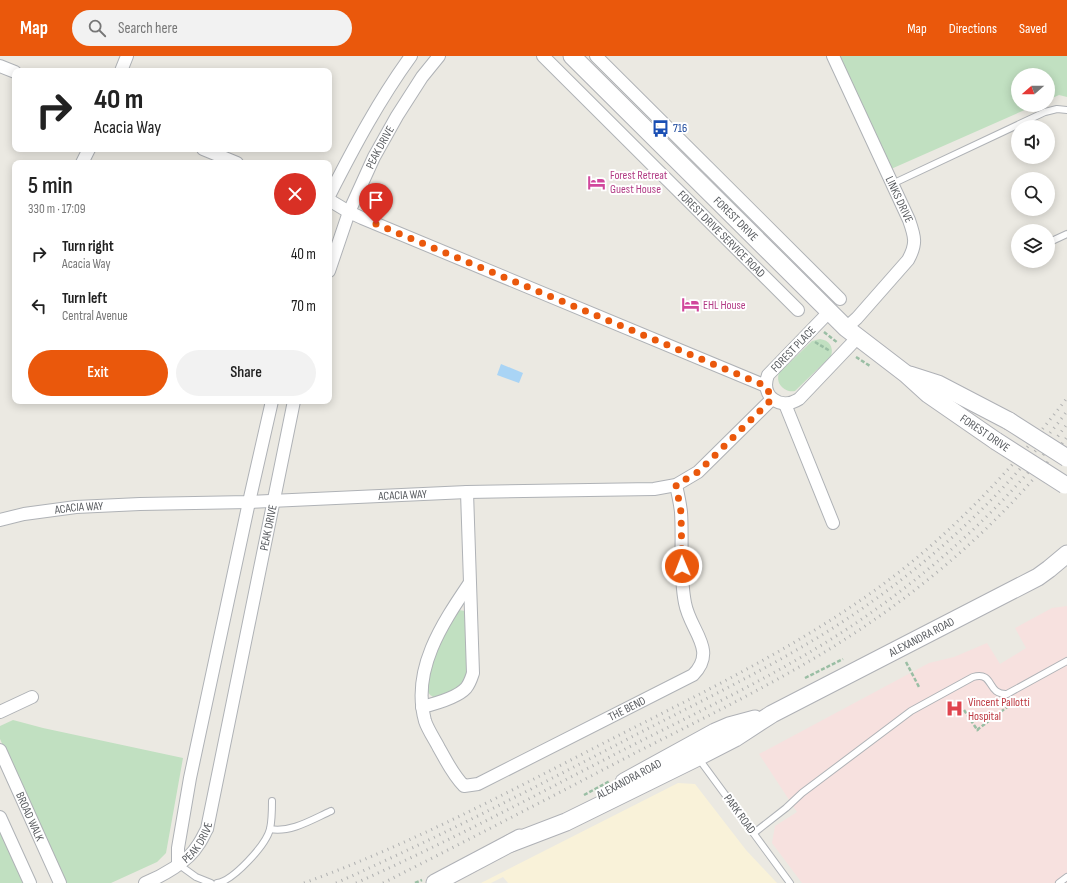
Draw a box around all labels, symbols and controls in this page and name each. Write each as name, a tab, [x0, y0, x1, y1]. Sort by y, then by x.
search box	[72, 10, 352, 46]
text: Map	[20, 17, 48, 40]
icon: search	[86, 17, 108, 39]
text: Search here	[118, 19, 178, 38]
text: Map	[907, 20, 927, 37]
text: Directions	[949, 20, 997, 37]
text: Saved	[1019, 20, 1047, 37]
north arrow	[1011, 68, 1055, 112]
map controls	[1011, 68, 1055, 268]
text: 40 m	[94, 83, 143, 116]
icon: right	[28, 84, 80, 136]
text: Acacia Way	[94, 117, 161, 138]
bus stop icon: 716	[650, 118, 670, 138]
button: sound	[1011, 120, 1055, 164]
place label: 716	[673, 121, 687, 136]
street label: PEAK DRIVE	[363, 123, 398, 171]
place label: Forest Retreat Guest House	[610, 168, 668, 197]
text: 5 min	[28, 171, 73, 200]
hotel icon: Forest Retreat Guest House	[587, 172, 607, 192]
button: search	[1011, 172, 1055, 216]
button: close	[274, 173, 316, 215]
street label: LINKS DRIVE	[882, 174, 916, 225]
pin	[359, 183, 393, 224]
street label: FOREST DRIVE SERVICE ROAD	[674, 187, 768, 281]
icon: arrive	[365, 189, 387, 211]
street label: FOREST DRIVE	[710, 194, 761, 245]
text: 330 m · 17:09	[28, 201, 85, 217]
button: layers	[1011, 224, 1055, 268]
text: Turn right	[62, 237, 114, 256]
icon: right	[28, 243, 50, 265]
text: 40 m	[291, 245, 316, 264]
text: Acacia Way	[62, 256, 111, 272]
text: Turn left	[62, 289, 107, 308]
icon: left	[28, 295, 50, 317]
hotel icon: EHL House	[680, 295, 700, 315]
text: 70 m	[291, 297, 316, 316]
place label: EHL House	[703, 298, 746, 313]
text: Central Avenue	[62, 308, 128, 324]
street label: FOREST PLACE	[768, 323, 819, 376]
button: Exit	[28, 350, 168, 396]
button: Share	[176, 350, 316, 396]
street label: FOREST DRIVE	[957, 411, 1013, 456]
street label: ACACIA WAY	[377, 487, 427, 504]
street label: ACACIA WAY	[53, 499, 103, 518]
street label: PEAK DRIVE	[257, 503, 281, 552]
position arrow	[661, 545, 703, 587]
street label: ALEXANDRA ROAD	[886, 614, 957, 661]
street label: THE BEND	[606, 693, 649, 725]
place label: Vincent Pallotti Hospital	[968, 695, 1030, 724]
hospital icon: Vincent Pallotti Hospital	[945, 699, 965, 719]
street label: ALEXANDRA ROAD	[593, 756, 664, 803]
street label: BROAD WALK	[12, 790, 47, 844]
street label: PARK ROAD	[720, 792, 759, 837]
street label: PEAK DRIVE	[179, 821, 216, 867]

